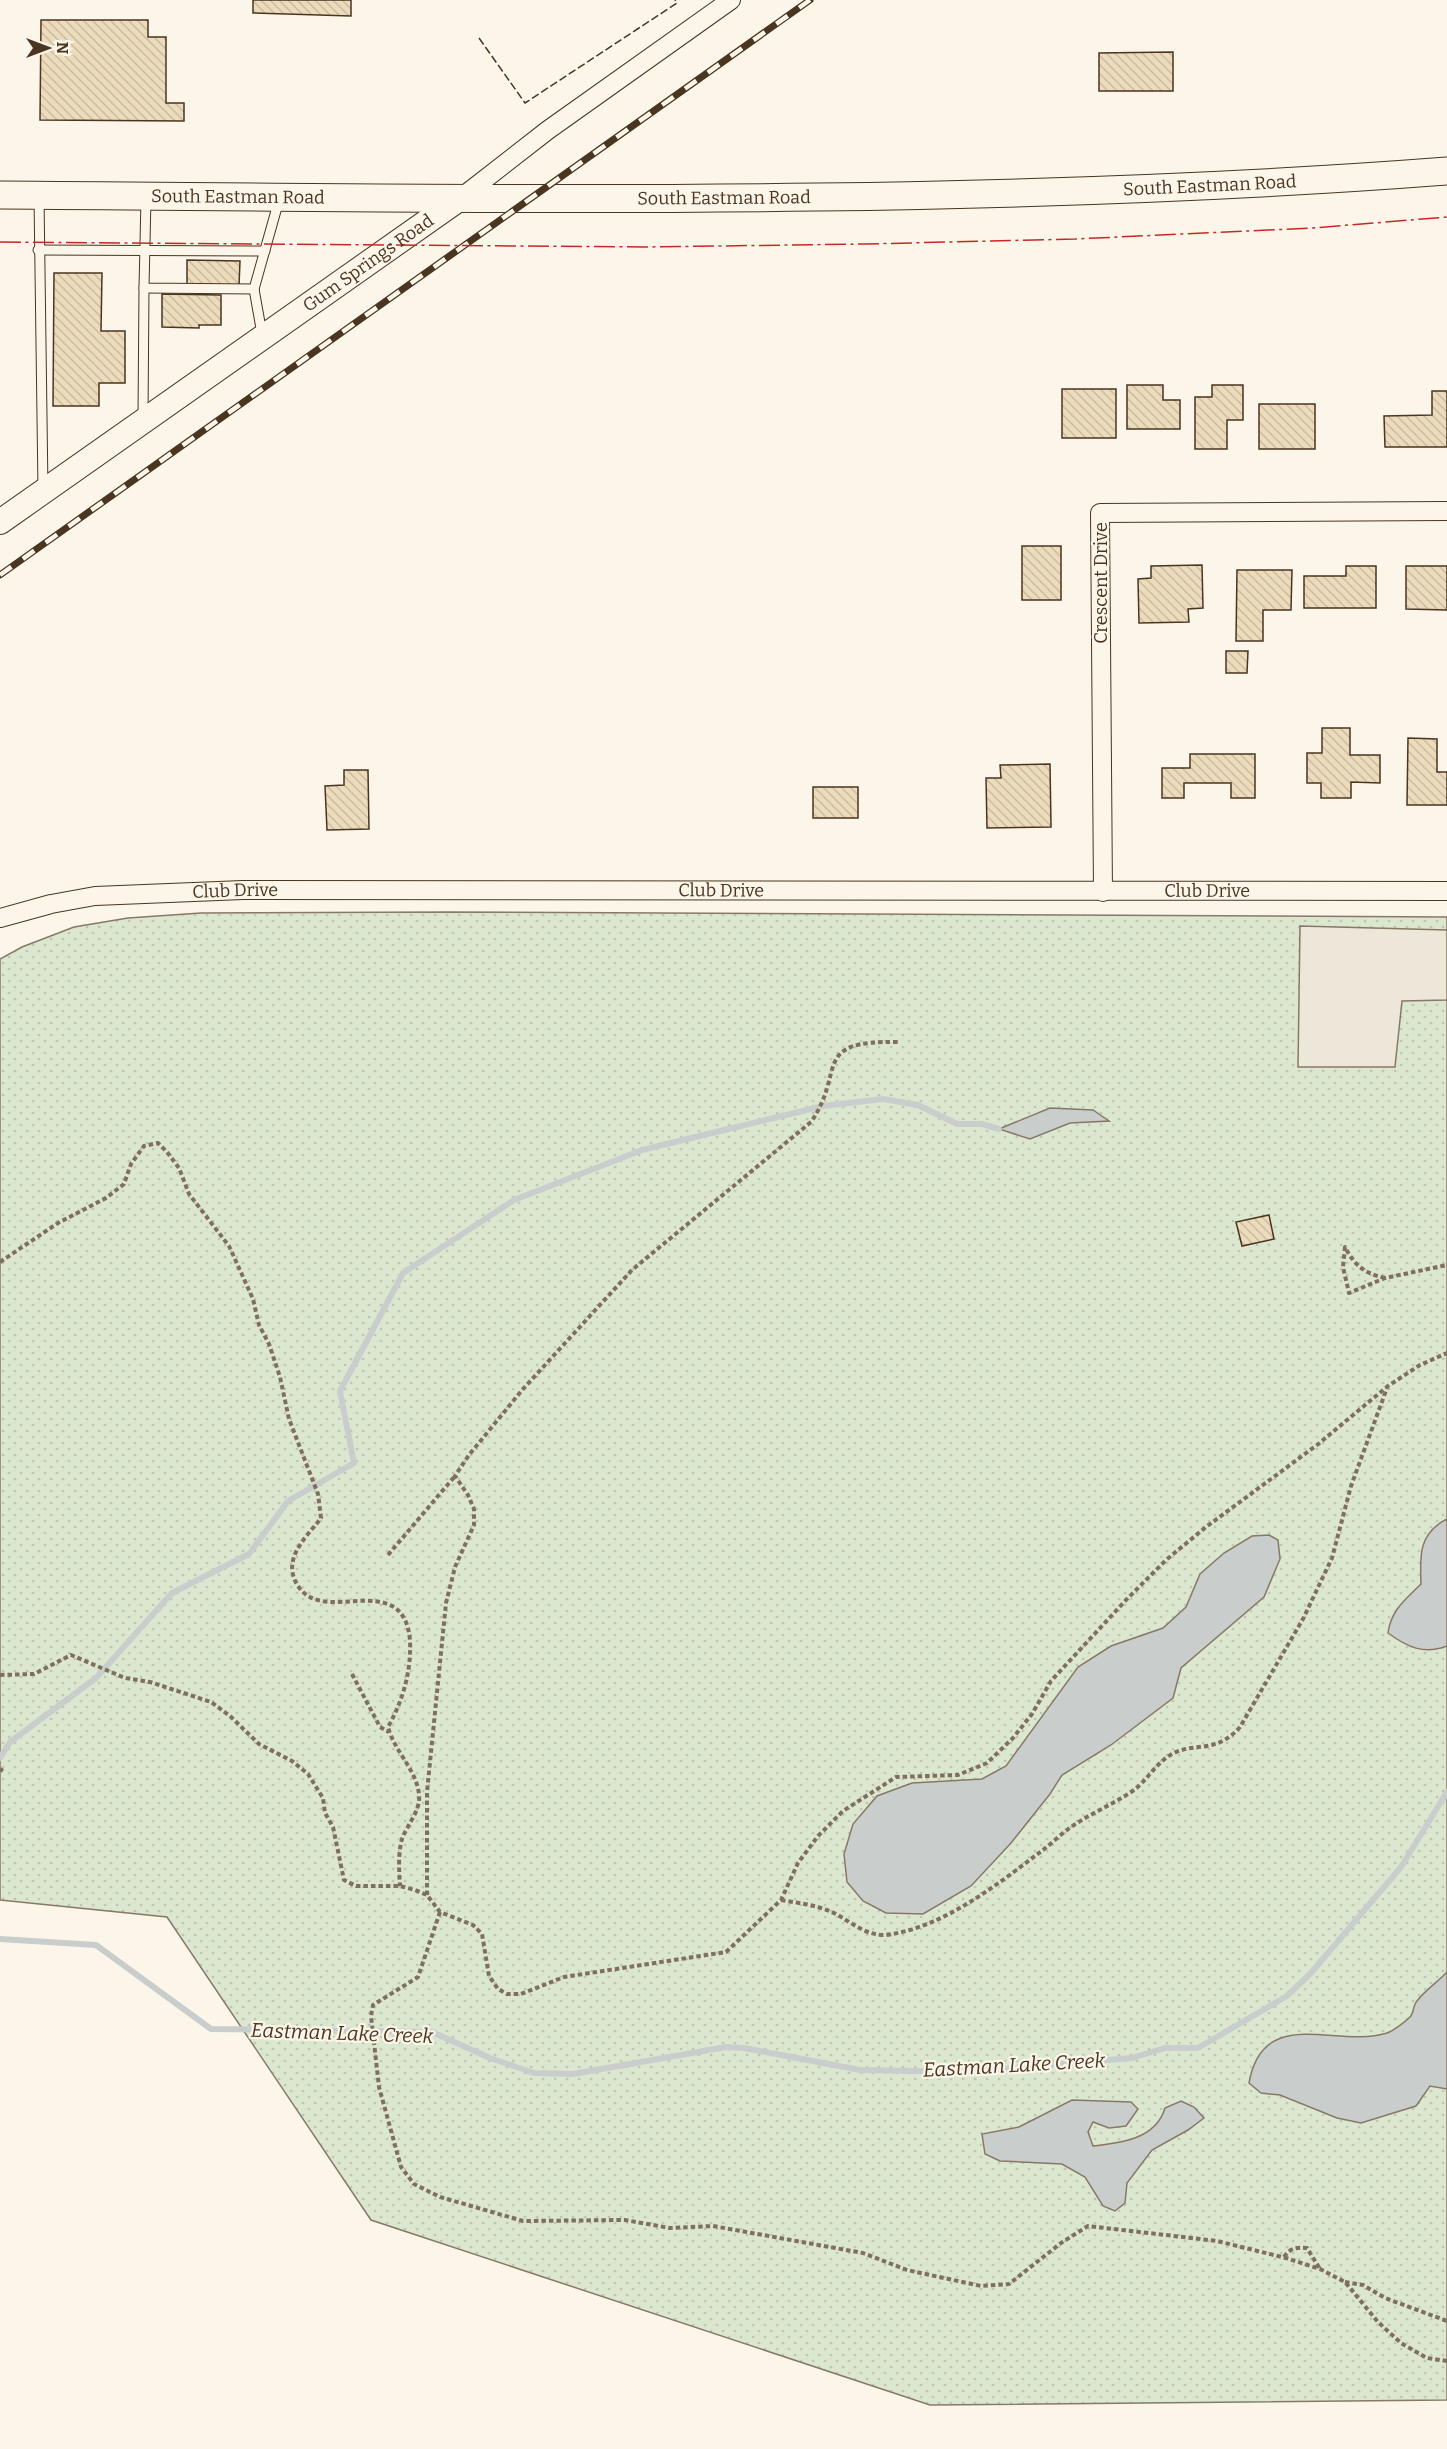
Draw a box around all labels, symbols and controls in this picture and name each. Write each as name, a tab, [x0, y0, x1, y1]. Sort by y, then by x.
north arrow	[18, 18, 78, 78]
text: N	[53, 42, 72, 54]
street label: South Eastman Road	[1123, 170, 1297, 200]
street label: South Eastman Road	[151, 185, 325, 208]
street label: South Eastman Road	[637, 186, 811, 209]
street label: Gum Springs Road	[298, 209, 438, 317]
street label: Crescent Drive	[1090, 522, 1112, 644]
street label: Club Drive	[192, 879, 278, 903]
street label: Club Drive	[678, 879, 764, 901]
street label: Club Drive	[1164, 880, 1250, 902]
water label: Eastman Lake Creek	[250, 2018, 434, 2048]
water label: Eastman Lake Creek	[922, 2048, 1106, 2082]

